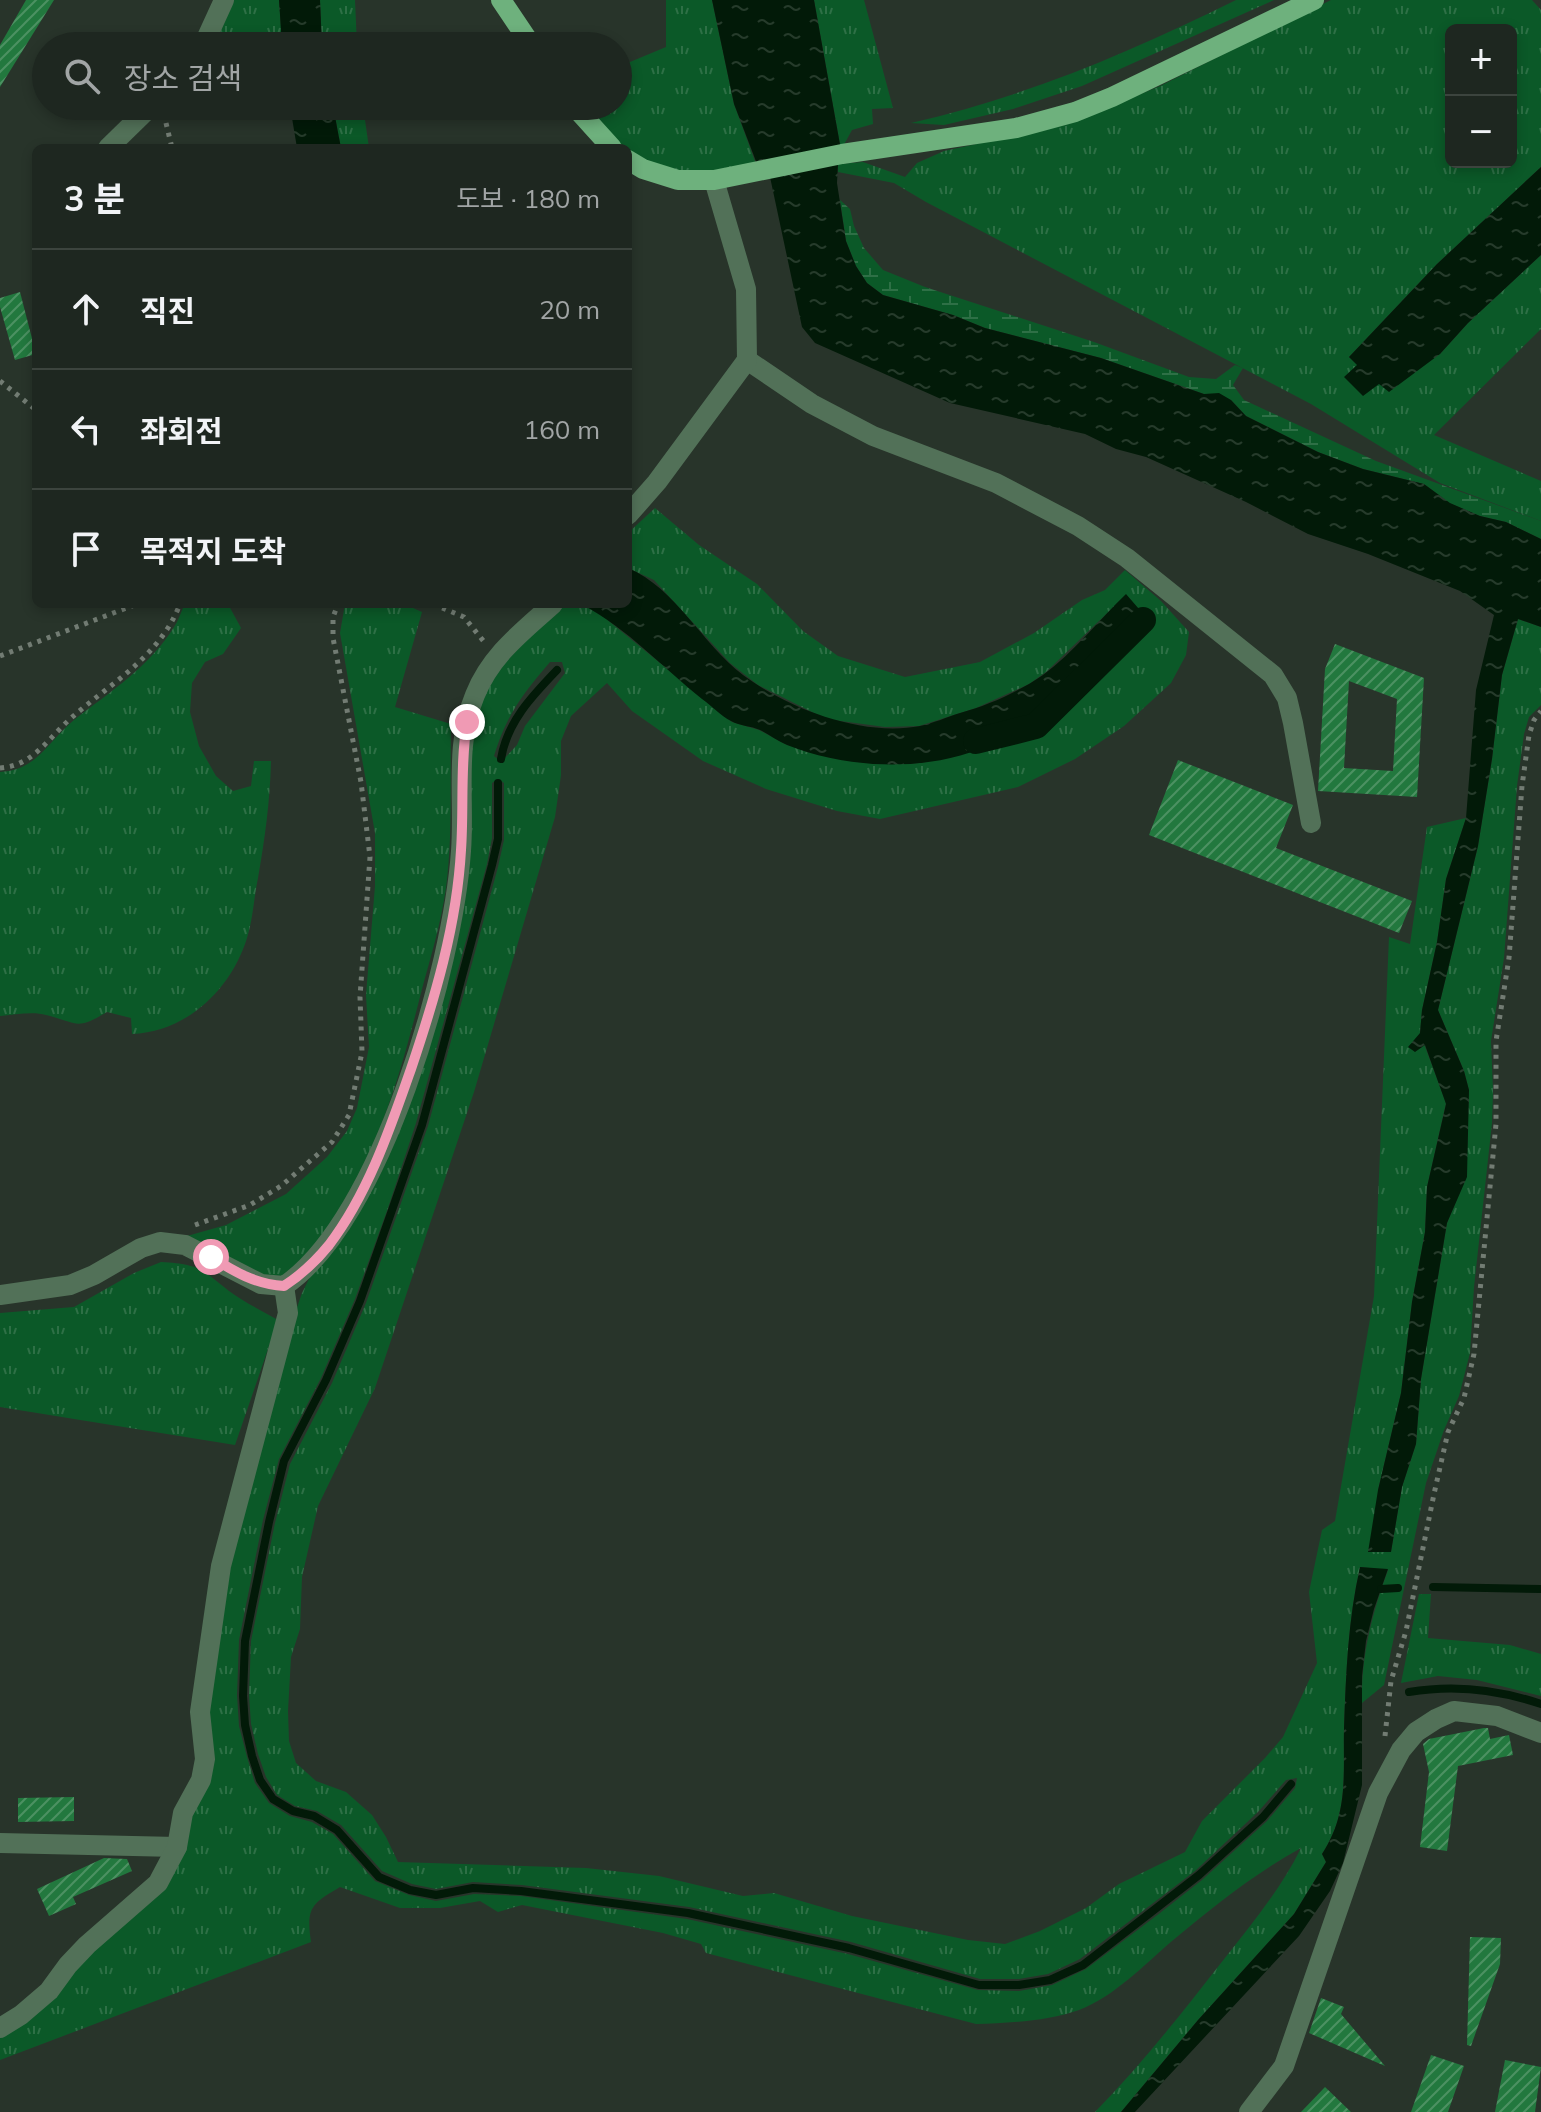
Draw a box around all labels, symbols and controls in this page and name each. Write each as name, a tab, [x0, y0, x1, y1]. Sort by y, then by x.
map controls	[1445, 24, 1517, 168]
button: +	[1445, 24, 1517, 96]
search box	[32, 32, 632, 120]
icon: search	[60, 54, 104, 98]
text: 장소 검색	[124, 59, 242, 97]
button: −	[1445, 96, 1517, 168]
text: 3 분	[64, 177, 125, 220]
text: 도보 · 180 m	[456, 182, 600, 215]
icon: ahead	[64, 287, 108, 331]
text: 직진	[140, 292, 195, 330]
text: 20 m	[539, 293, 600, 326]
icon: left	[64, 407, 108, 451]
text: 좌회전	[140, 412, 223, 450]
text: 160 m	[524, 413, 600, 446]
icon: arrive	[64, 527, 108, 571]
text: 목적지 도착	[140, 532, 286, 570]
route end	[449, 704, 485, 740]
route start	[193, 1239, 229, 1275]

